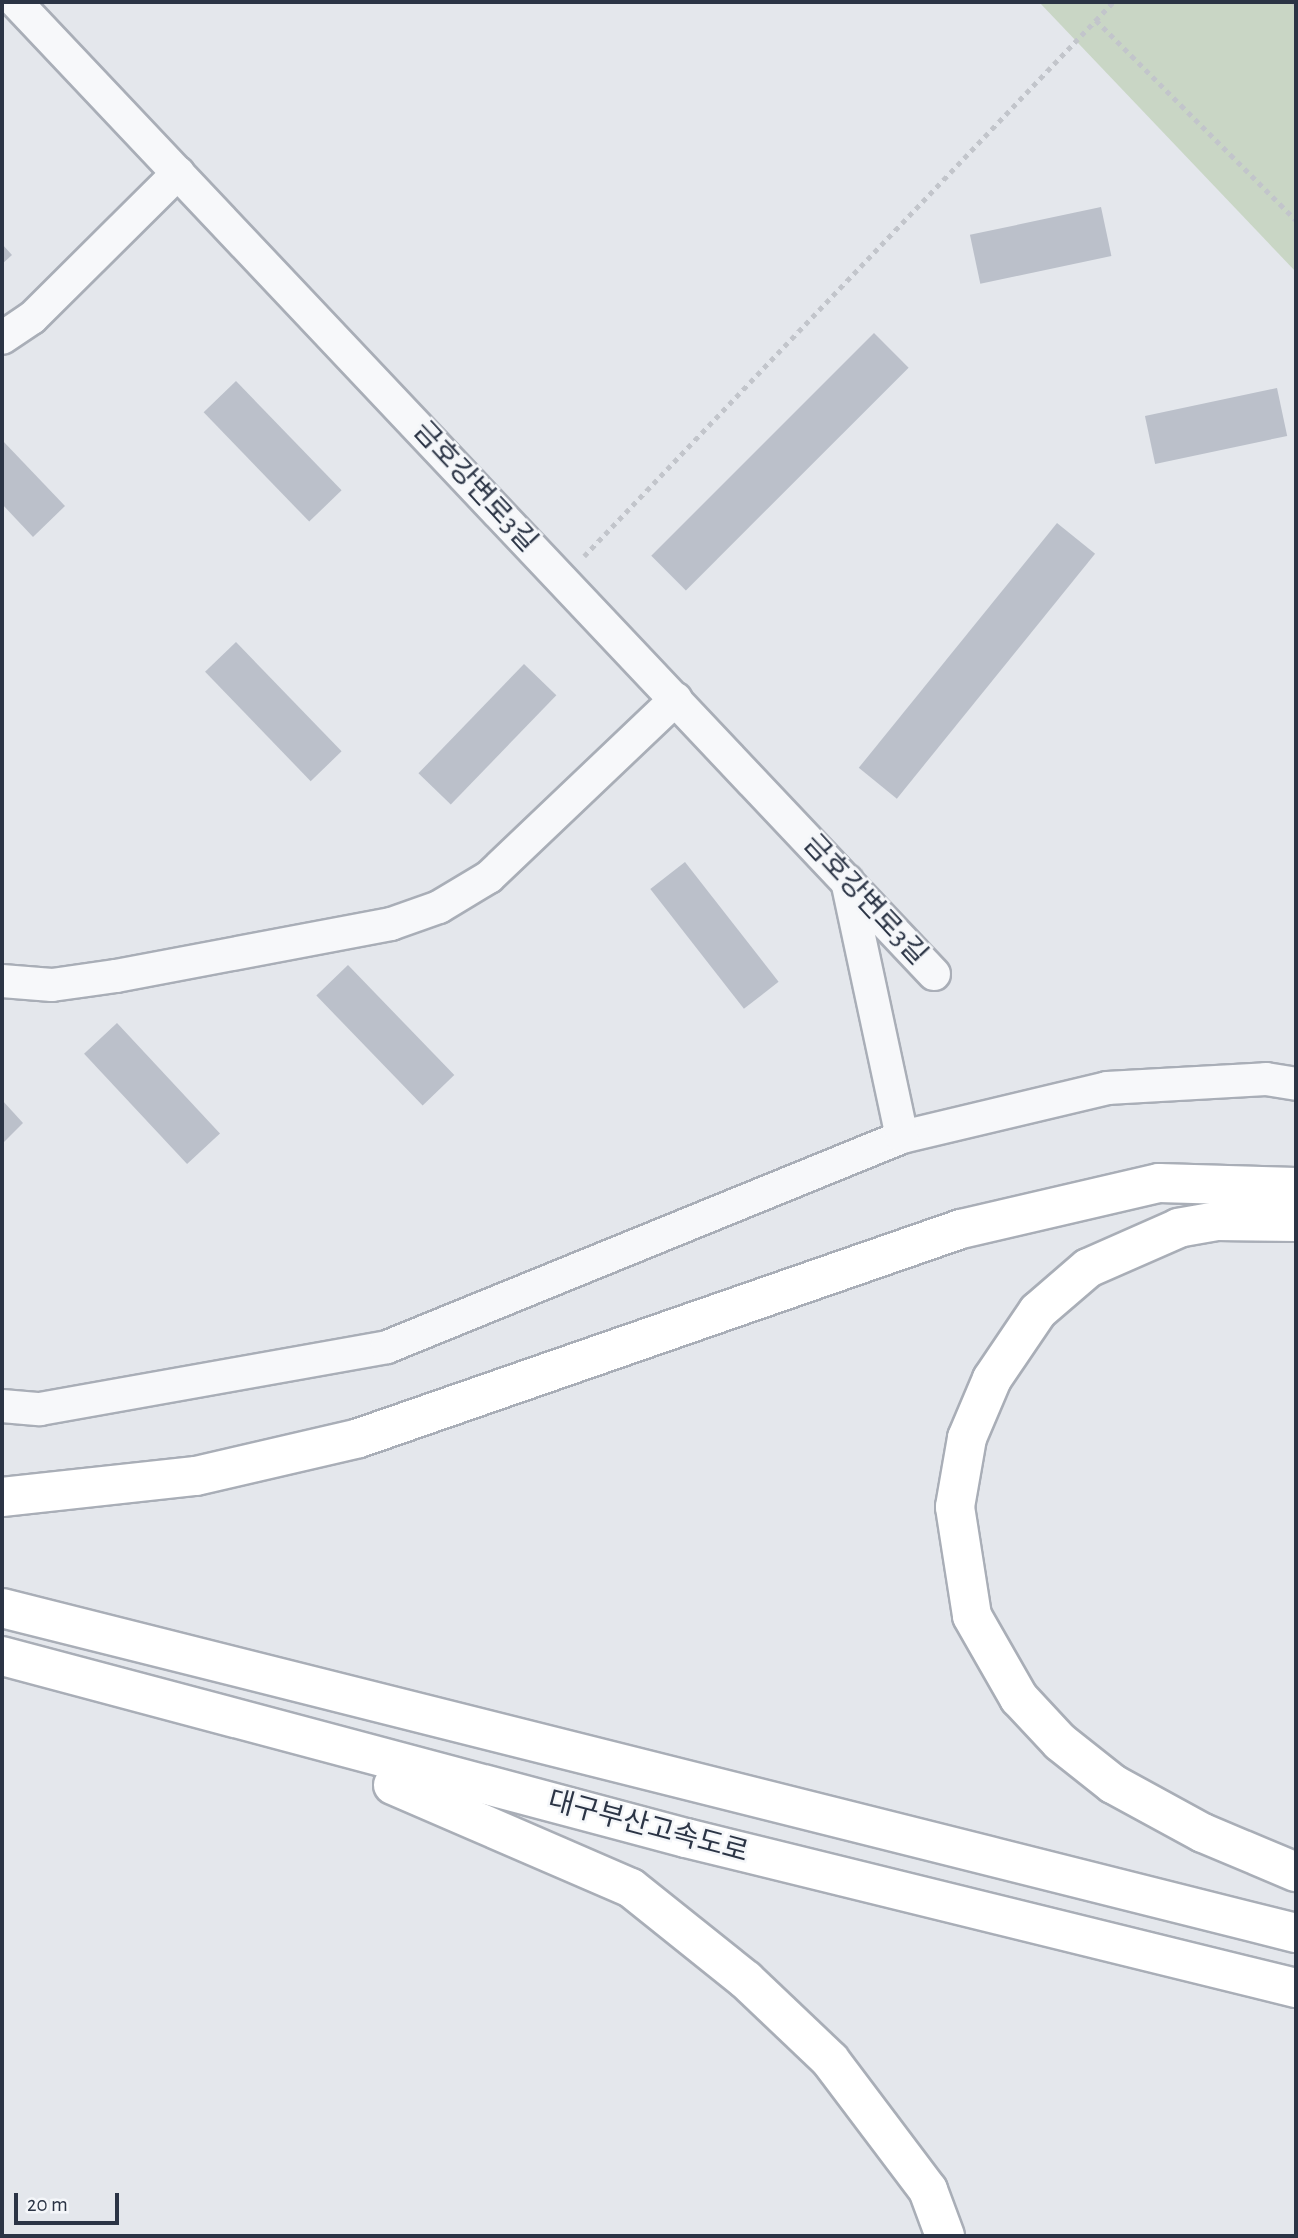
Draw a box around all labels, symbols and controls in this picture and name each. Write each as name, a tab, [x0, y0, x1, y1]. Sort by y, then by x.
street label: 금호강변로3길	[406, 415, 544, 559]
street label: 금호강변로3길	[796, 828, 934, 972]
street label: 대구부산고속도로	[544, 1784, 752, 1870]
scale bar	[18, 2178, 122, 2222]
text: 20 m	[27, 2194, 68, 2215]

